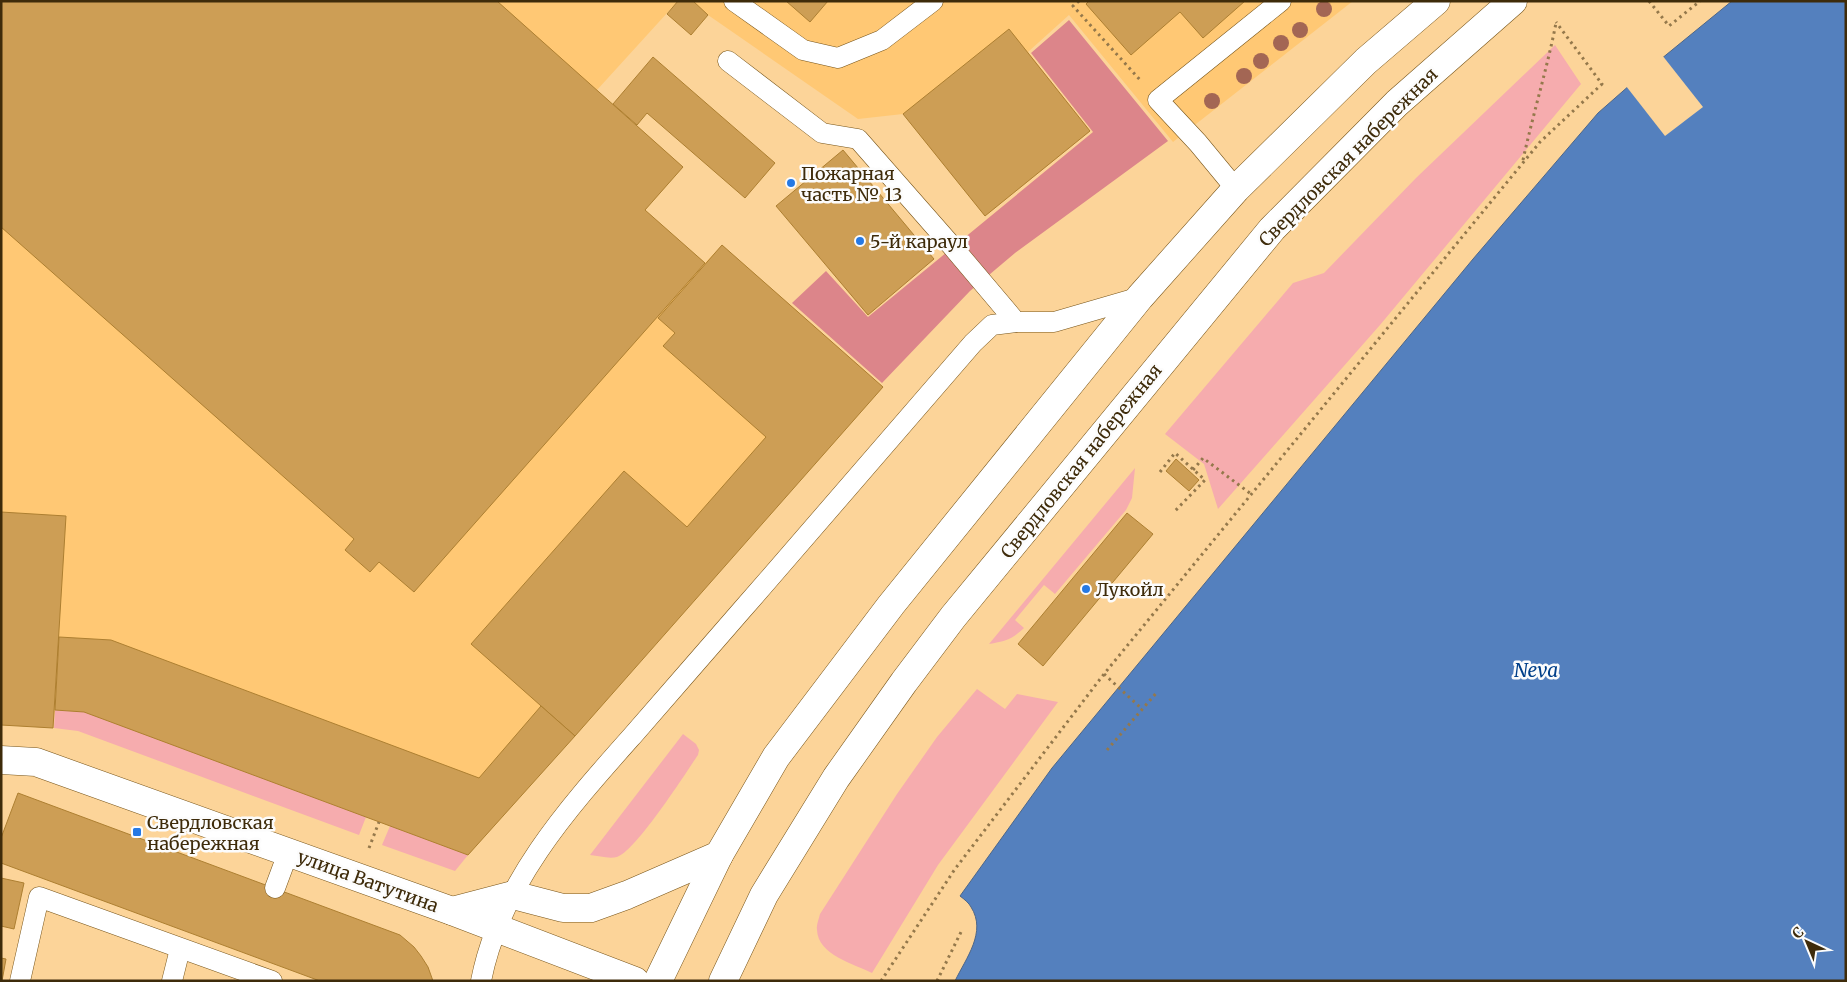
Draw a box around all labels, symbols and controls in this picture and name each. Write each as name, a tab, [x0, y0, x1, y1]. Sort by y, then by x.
street label: Свердловская набережная	[1254, 63, 1442, 251]
place label: Пожарная часть № 13	[801, 162, 902, 206]
marker: Пожарная часть № 13	[785, 177, 797, 189]
place label: 5-й караул	[870, 230, 968, 253]
marker: 5-й караул	[854, 235, 866, 247]
street label: Свердловская набережная	[995, 359, 1167, 563]
place label: Лукойл	[1096, 578, 1164, 601]
marker: Лукойл	[1080, 583, 1092, 595]
water label: Neva	[1514, 658, 1558, 682]
place label: Свердловская набережная	[147, 811, 274, 855]
marker: Свердловская набережная	[131, 826, 143, 838]
street label: улица Ватутина	[294, 845, 442, 917]
north arrow	[1782, 917, 1832, 967]
text: С	[1788, 923, 1808, 942]

